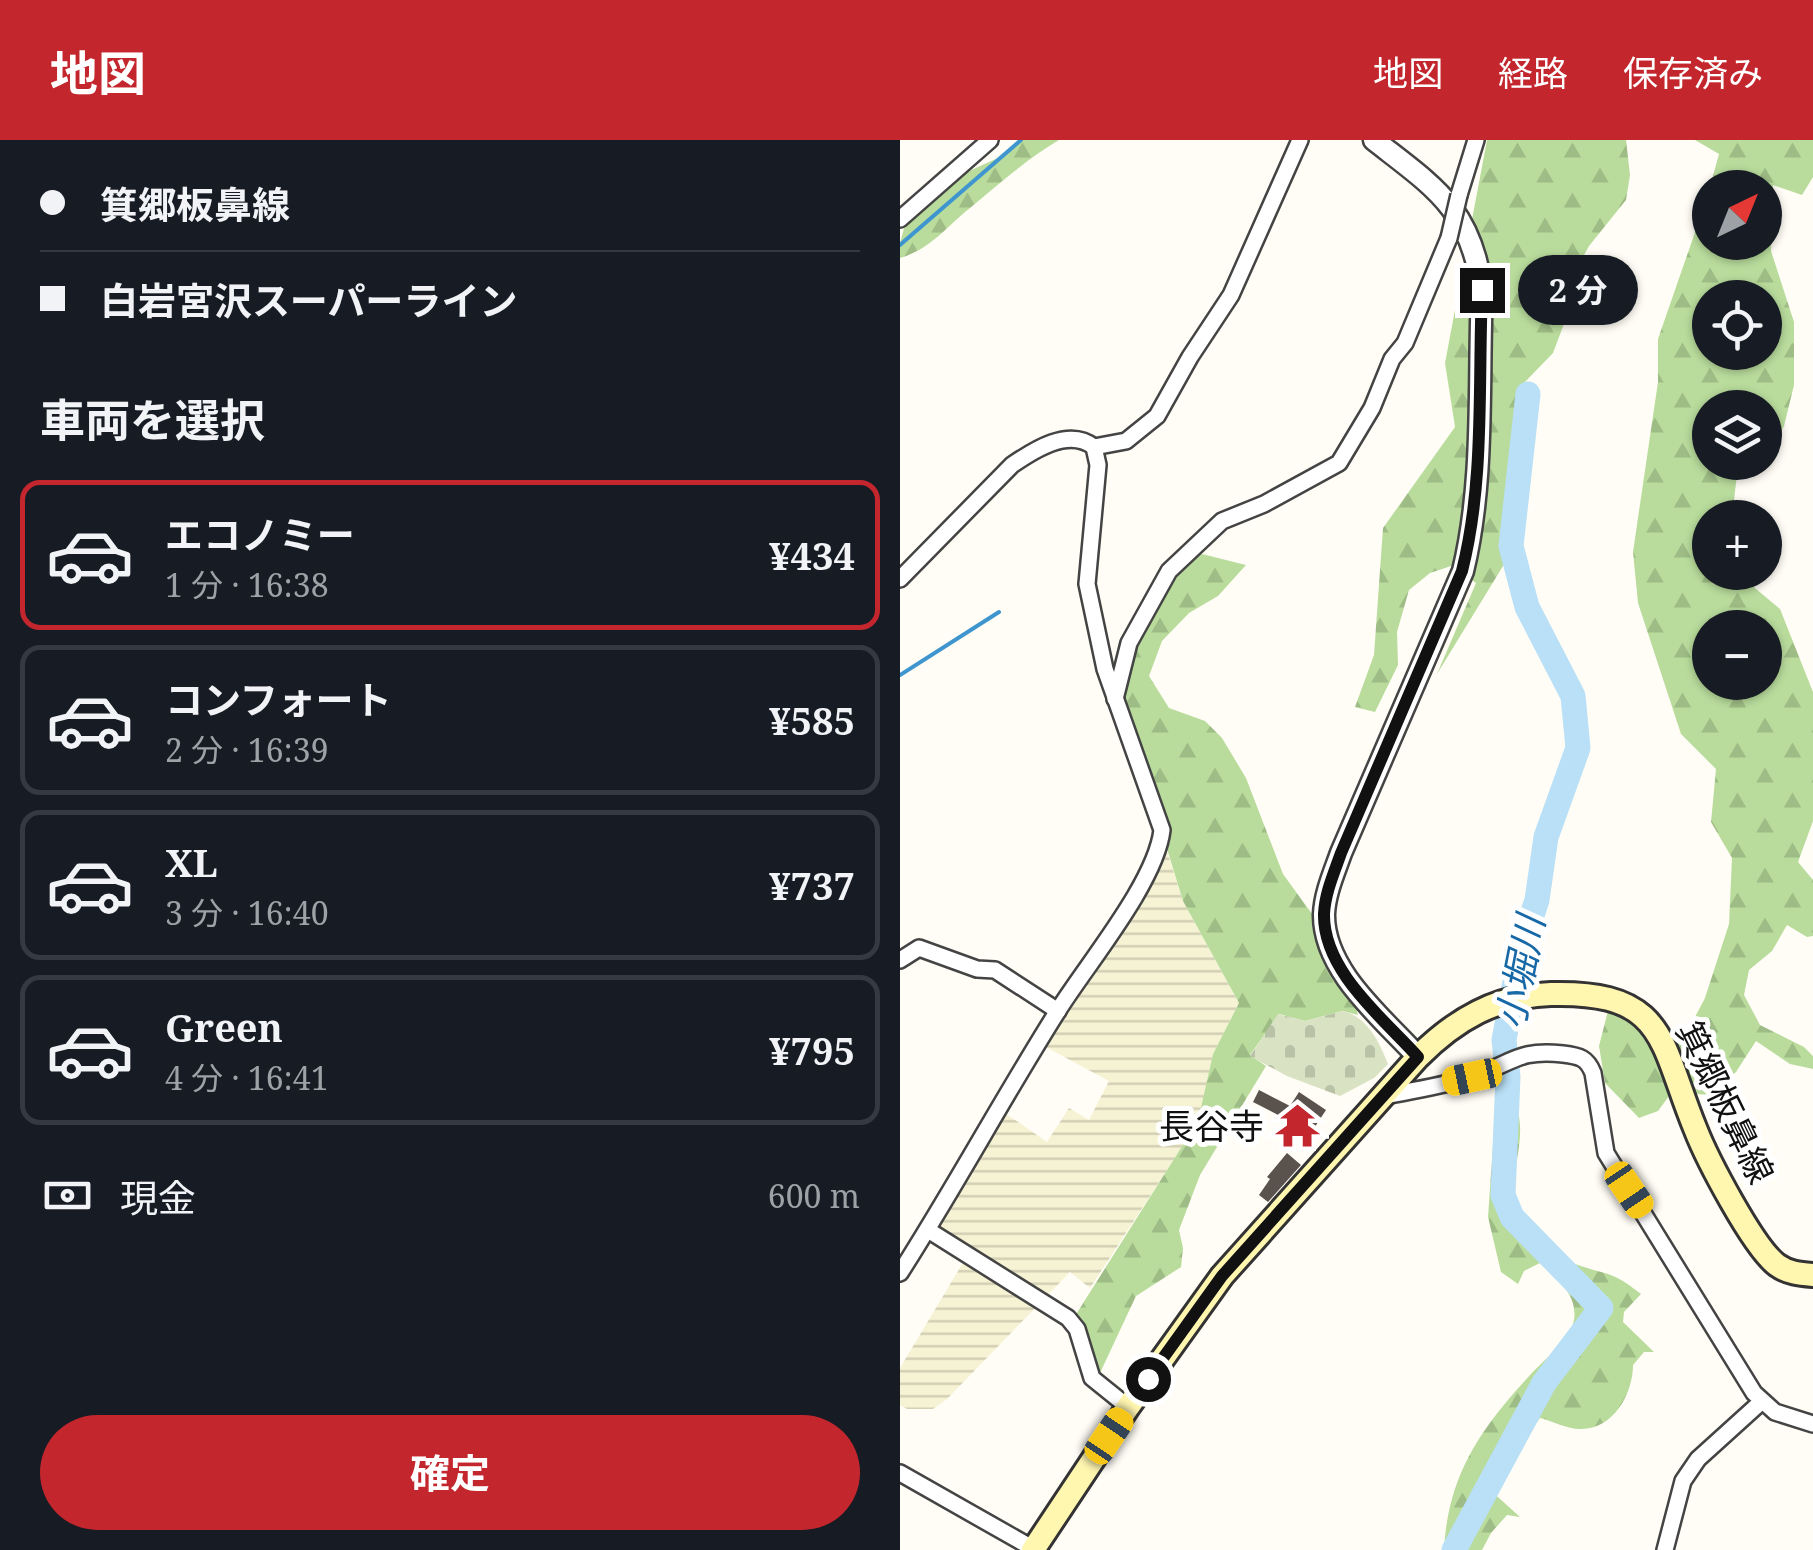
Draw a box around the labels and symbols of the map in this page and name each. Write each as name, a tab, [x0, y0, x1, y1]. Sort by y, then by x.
north arrow	[1692, 170, 1782, 260]
callout: 2 分	[1517, 255, 1637, 325]
route end	[1460, 268, 1505, 313]
water label: 小堀川	[1483, 907, 1556, 1033]
street label: 箕郷板鼻線	[1667, 1013, 1785, 1191]
car	[1440, 1056, 1504, 1098]
temple icon: 長谷寺	[1273, 1101, 1321, 1149]
place label: 長谷寺	[1159, 1102, 1264, 1149]
car	[1600, 1157, 1658, 1223]
route start	[1126, 1357, 1171, 1402]
car	[1080, 1403, 1138, 1469]

